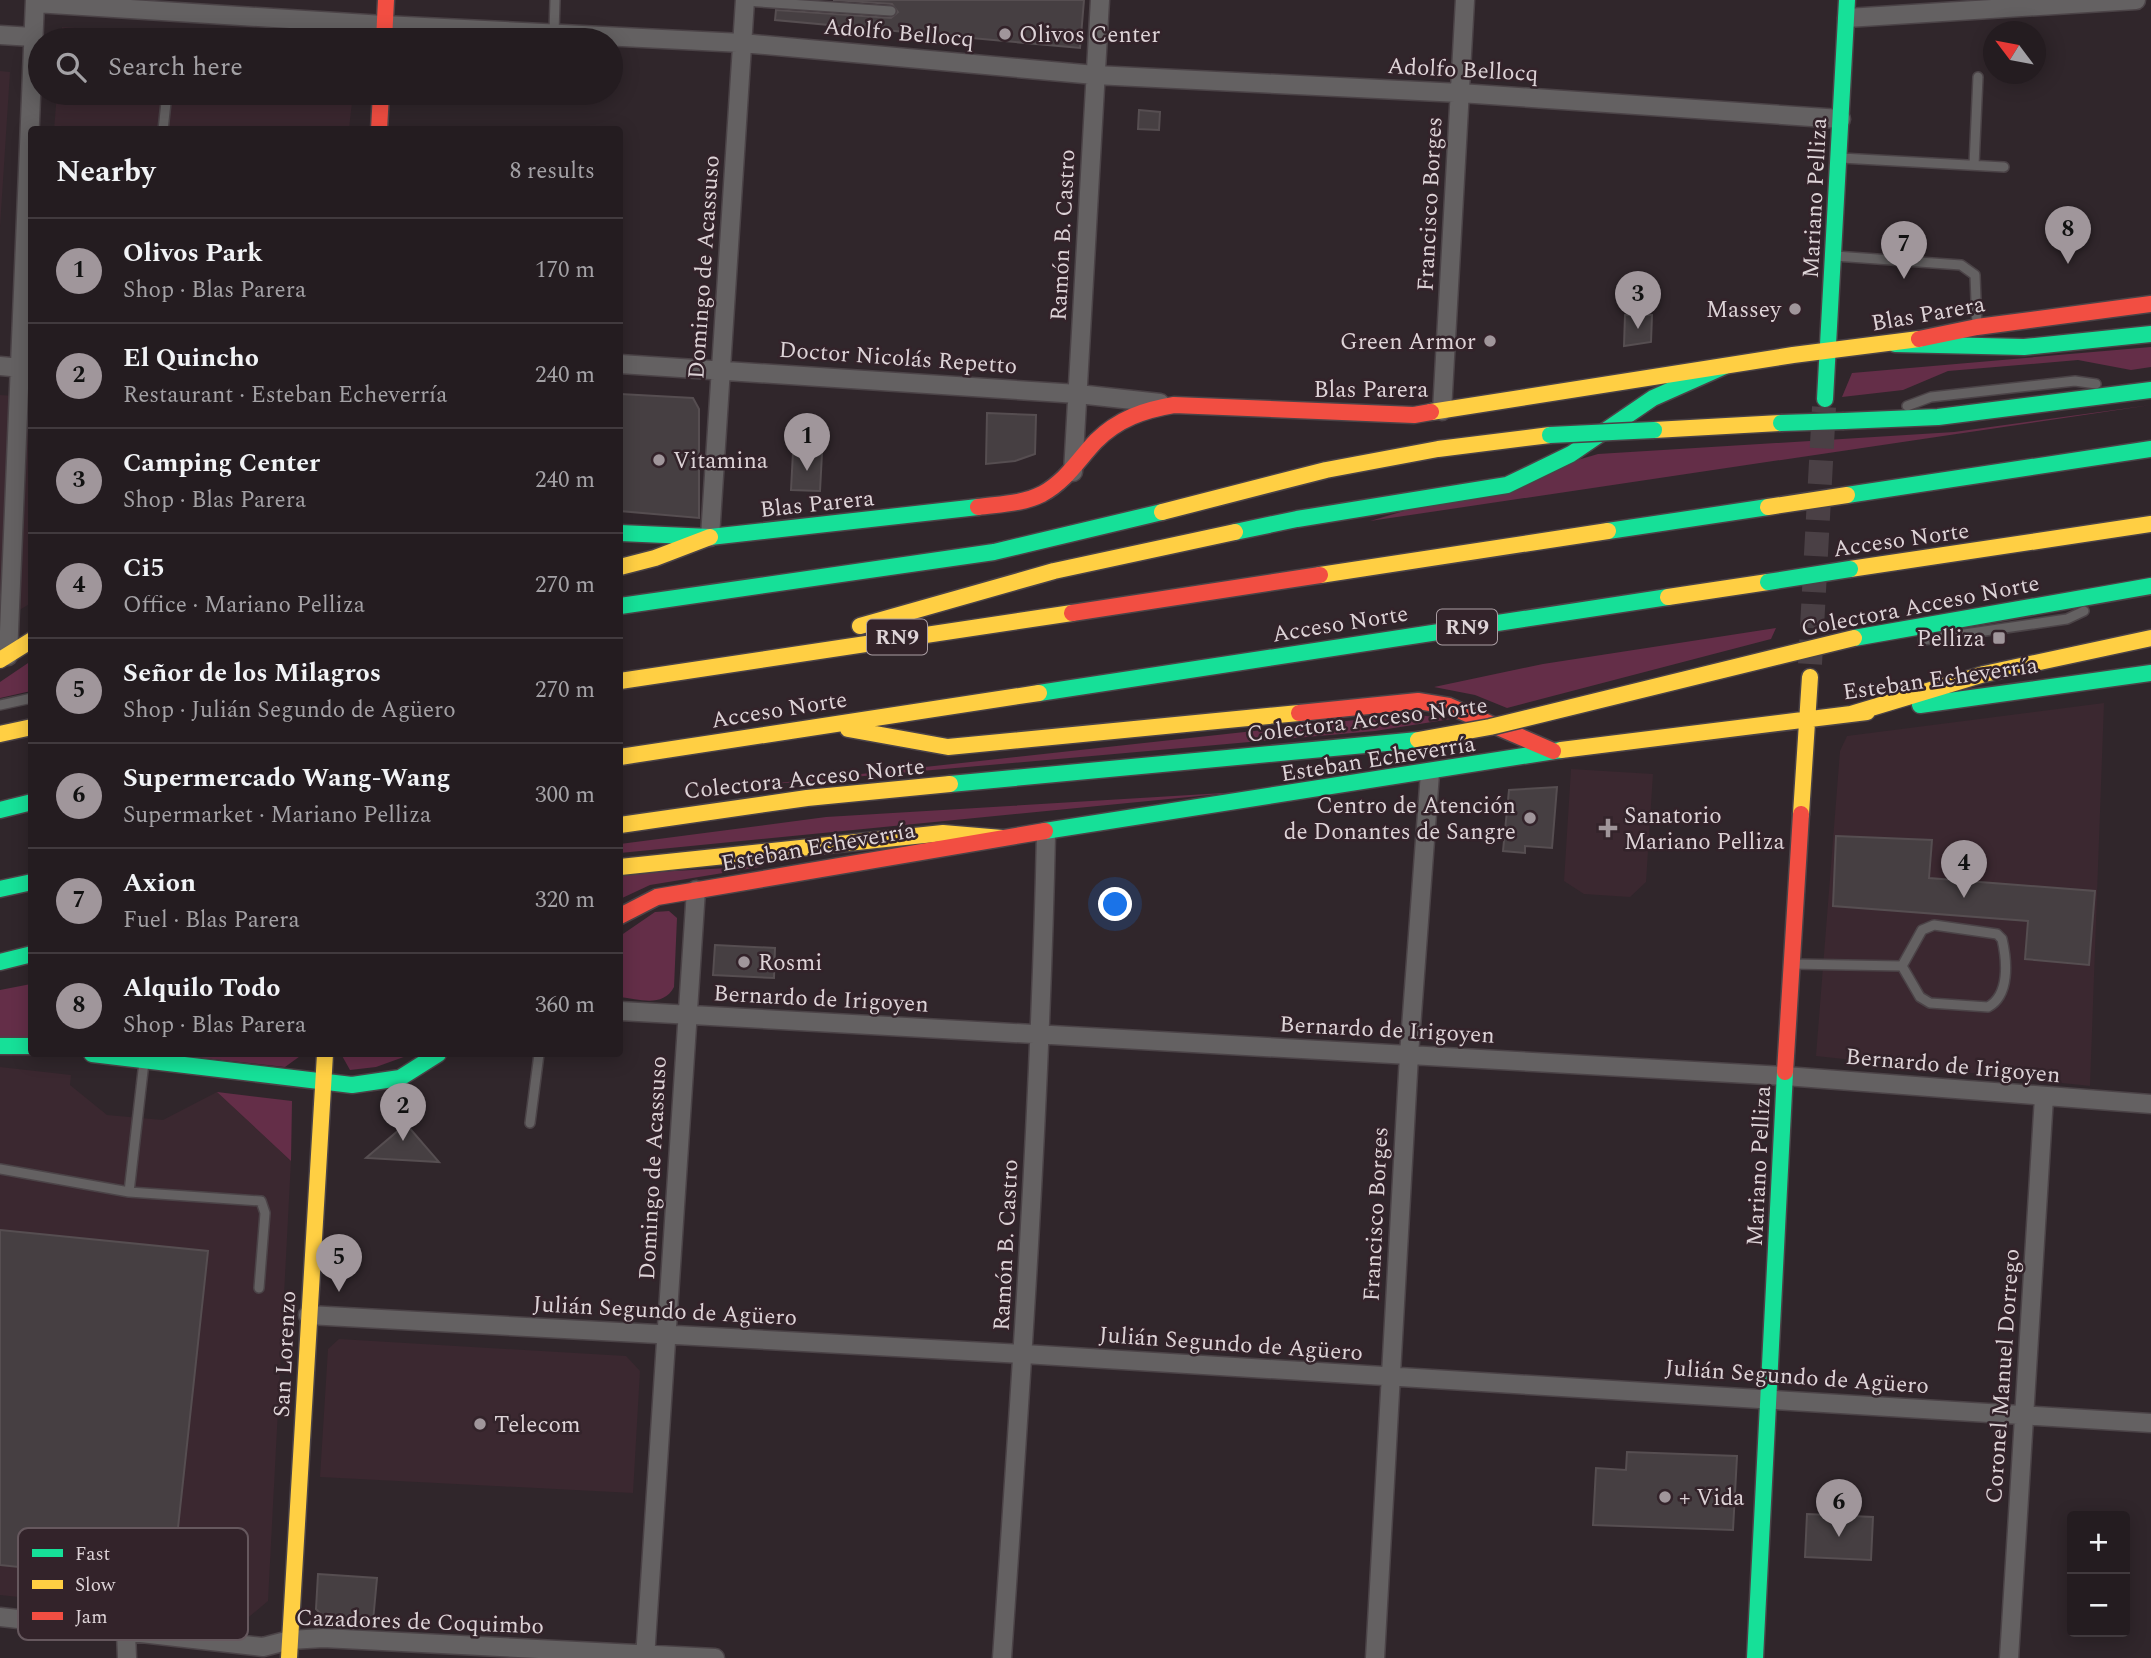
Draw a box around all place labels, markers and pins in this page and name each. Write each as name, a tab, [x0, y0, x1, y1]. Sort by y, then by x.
place label: Olivos Center	[1019, 18, 1160, 53]
marker: Olivos Center	[997, 26, 1013, 42]
pin: 8	[2045, 206, 2091, 264]
pin: 7	[1881, 221, 1927, 279]
pin: 3	[1615, 271, 1661, 329]
place label: Massey	[1706, 293, 1782, 328]
marker: Massey	[1787, 301, 1803, 317]
place label: Green Armor	[1340, 325, 1476, 360]
marker: Green Armor	[1482, 333, 1498, 349]
pin: 1	[784, 413, 830, 471]
place label: Vitamina	[673, 444, 768, 479]
marker: Vitamina	[651, 452, 667, 468]
place label: Pelliza	[1917, 622, 1985, 657]
marker: Pelliza	[1991, 630, 2007, 646]
place label: Centro de Atención de Donantes de Sangre	[1284, 789, 1516, 850]
place label: Sanatorio Mariano Pelliza	[1624, 799, 1785, 860]
marker: Centro de Atención de Donantes de Sangre	[1522, 810, 1538, 826]
marker: Sanatorio Mariano Pelliza	[1598, 818, 1618, 838]
pin: 4	[1941, 840, 1987, 898]
place label: Rosmi	[758, 946, 822, 981]
marker: Rosmi	[736, 954, 752, 970]
pin: 2	[380, 1083, 426, 1141]
pin: 5	[316, 1234, 362, 1292]
place label: Telecom	[494, 1408, 581, 1443]
marker: Telecom	[472, 1416, 488, 1432]
pin: 6	[1816, 1479, 1862, 1537]
place label: + Vida	[1679, 1481, 1745, 1516]
marker: + Vida	[1657, 1489, 1673, 1505]

